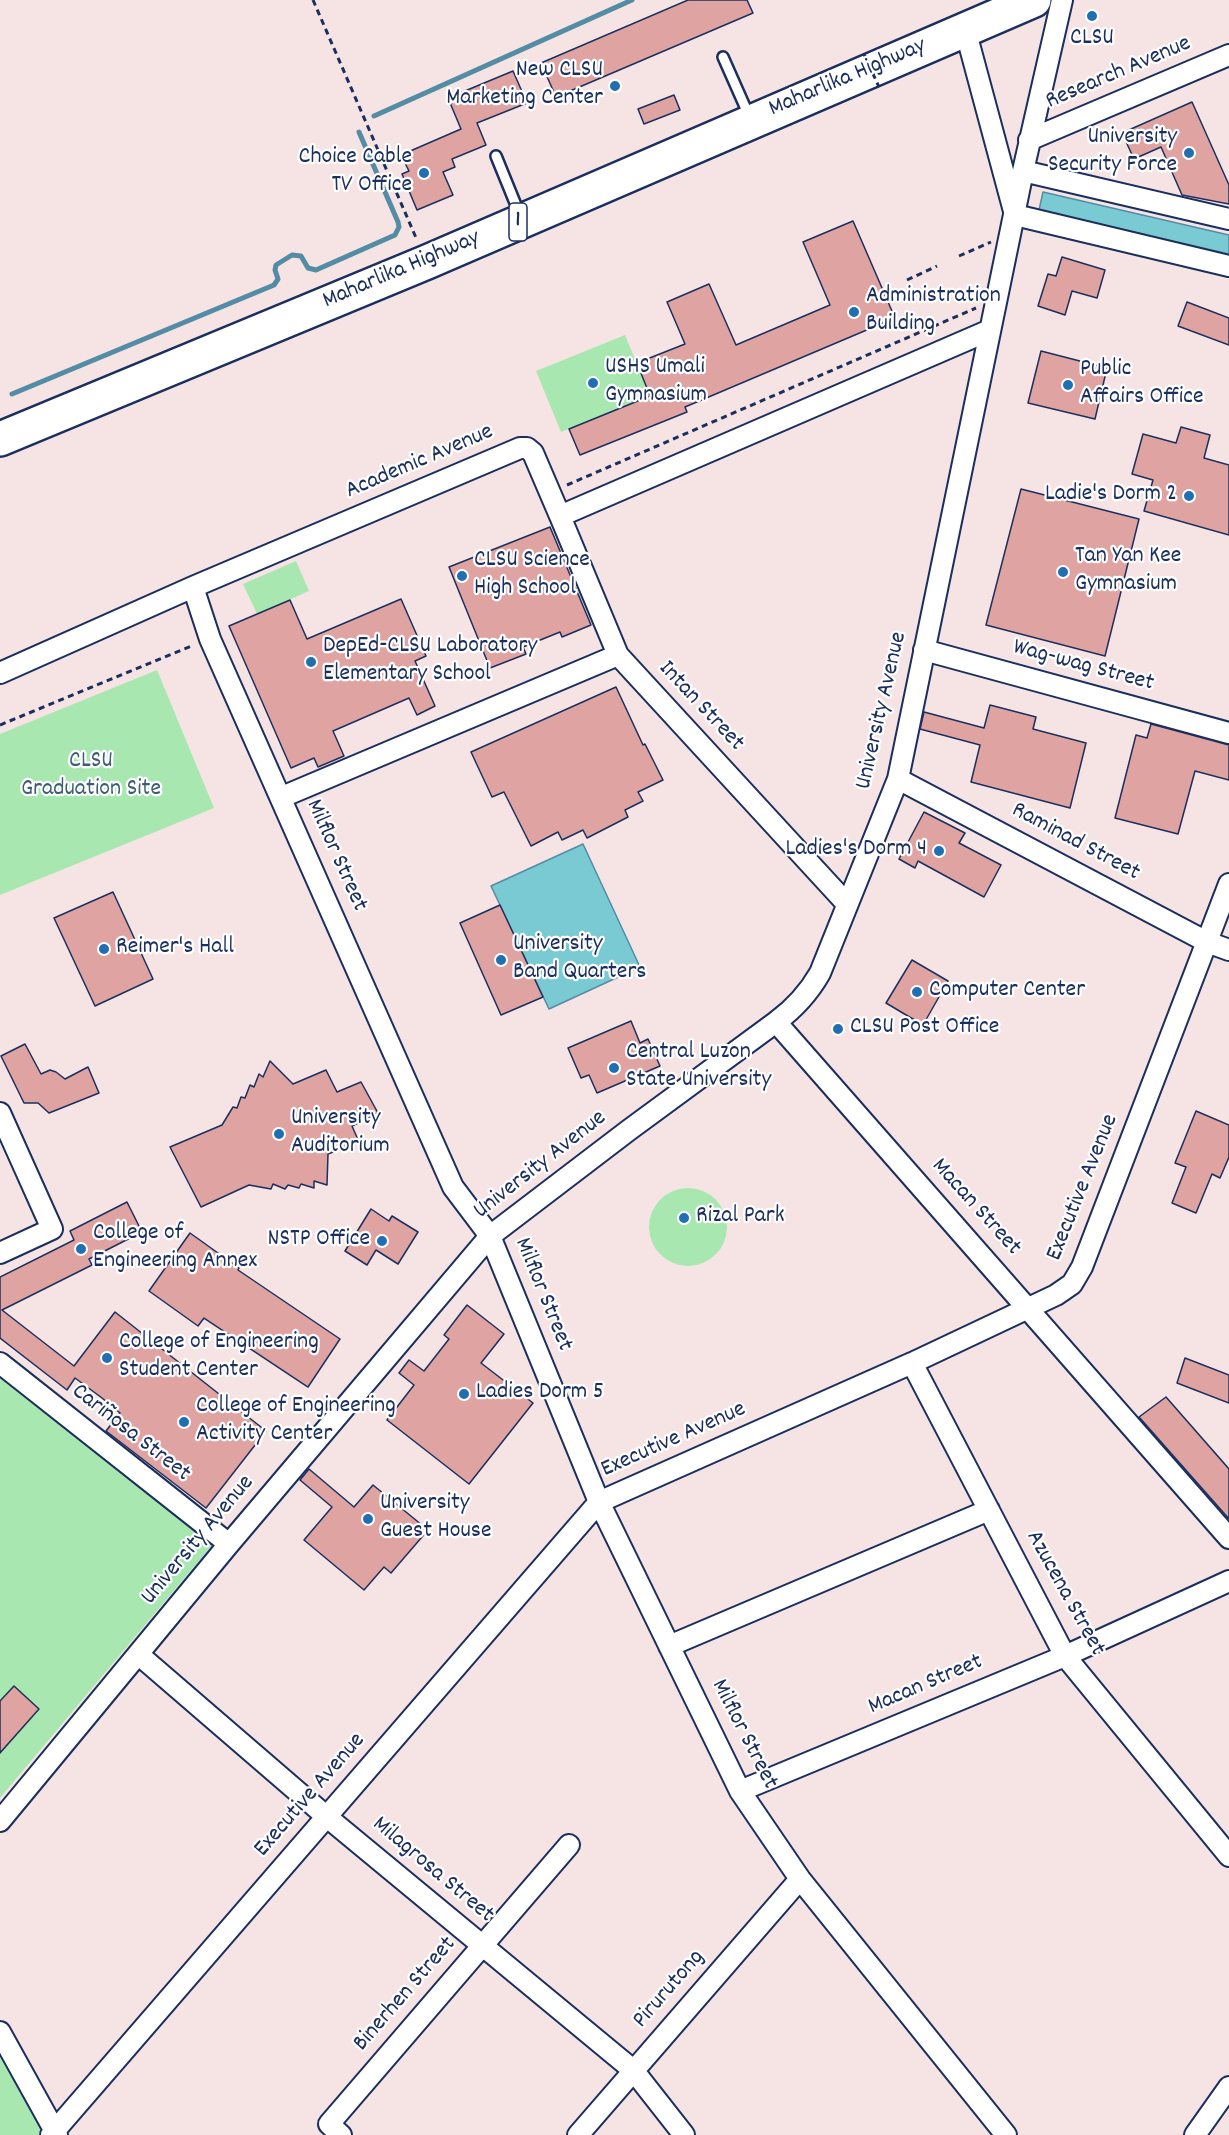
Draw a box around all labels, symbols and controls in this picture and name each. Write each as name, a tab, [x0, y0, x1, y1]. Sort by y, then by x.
marker: CLSU	[1085, 9, 1099, 23]
place label: CLSU	[1070, 26, 1114, 54]
street label: Research Avenue	[1042, 30, 1196, 118]
street label: Maharlika Highway	[765, 33, 931, 125]
place label: New CLSU Marketing Center	[446, 58, 603, 114]
marker: New CLSU Marketing Center	[608, 79, 622, 93]
place label: University Security Force	[1048, 125, 1177, 181]
place label: Choice Cable TV Office	[299, 145, 412, 201]
marker: University Security Force	[1182, 146, 1196, 160]
marker: Choice Cable TV Office	[417, 166, 431, 180]
road number: 1	[509, 203, 527, 241]
street label: Maharlika Highway	[319, 225, 485, 317]
place label: Administration Building	[866, 284, 1001, 340]
marker: Administration Building	[847, 305, 861, 319]
place label: USHS Umali Gymnasium	[605, 355, 707, 411]
place label: Public Affairs Office	[1080, 357, 1203, 413]
marker: USHS Umali Gymnasium	[586, 376, 600, 390]
marker: Public Affairs Office	[1061, 378, 1075, 392]
street label: Academic Avenue	[342, 419, 498, 507]
place label: Ladie's Dorm 2	[1045, 482, 1177, 510]
marker: Ladie's Dorm 2	[1182, 489, 1196, 503]
place label: Tan Yan Kee Gymnasium	[1075, 544, 1181, 600]
place label: CLSU Science High School	[474, 548, 590, 604]
marker: Tan Yan Kee Gymnasium	[1056, 565, 1070, 579]
marker: CLSU Science High School	[455, 569, 469, 583]
street label: University Avenue	[851, 629, 915, 793]
place label: DepEd-CLSU Laboratory Elementary School	[323, 634, 537, 690]
street label: Wag-wag Street	[1009, 634, 1157, 700]
marker: DepEd-CLSU Laboratory Elementary School	[304, 655, 318, 669]
street label: Intan Street	[651, 656, 749, 758]
park label: CLSU Graduation Site	[21, 749, 161, 805]
street label: Milflor Street	[298, 796, 372, 916]
street label: Raminad Street	[1006, 797, 1144, 889]
place label: Ladies's Dorm 4	[785, 837, 927, 865]
marker: Ladies's Dorm 4	[932, 844, 946, 858]
place label: University Band Quarters	[513, 932, 646, 988]
place label: Reimer's Hall	[116, 935, 234, 963]
marker: Reimer's Hall	[97, 942, 111, 956]
marker: University Band Quarters	[494, 953, 508, 967]
place label: Computer Center	[929, 978, 1085, 1006]
marker: Computer Center	[910, 985, 924, 999]
place label: CLSU Post Office	[850, 1015, 999, 1043]
marker: CLSU Post Office	[831, 1022, 845, 1036]
place label: Central Luzon State University	[626, 1040, 771, 1096]
marker: Central Luzon State University	[607, 1061, 621, 1075]
street label: University Avenue	[469, 1105, 613, 1227]
place label: University Auditorium	[291, 1106, 390, 1162]
street label: Executive Avenue	[1042, 1111, 1126, 1265]
marker: University Auditorium	[272, 1127, 286, 1141]
street label: Macan Street	[924, 1153, 1026, 1263]
place label: Rizal Park	[696, 1204, 785, 1232]
marker: Rizal Park	[677, 1211, 691, 1225]
place label: College of Engineering Annex	[93, 1221, 257, 1277]
place label: NSTP Office	[268, 1227, 370, 1255]
marker: NSTP Office	[375, 1234, 389, 1248]
street label: Milflor Street	[506, 1234, 578, 1356]
marker: College of Engineering Annex	[74, 1242, 88, 1256]
place label: College of Engineering Student Center	[119, 1330, 319, 1386]
marker: College of Engineering Student Center	[100, 1351, 114, 1365]
street label: Cariñosa Street	[65, 1379, 195, 1489]
place label: Ladies Dorm 5	[476, 1380, 604, 1408]
marker: Ladies Dorm 5	[457, 1387, 471, 1401]
place label: College of Engineering Activity Center	[196, 1394, 396, 1450]
street label: Executive Avenue	[597, 1396, 751, 1486]
marker: College of Engineering Activity Center	[177, 1415, 191, 1429]
street label: University Avenue	[136, 1470, 262, 1612]
place label: University Guest House	[380, 1491, 491, 1547]
marker: University Guest House	[361, 1512, 375, 1526]
street label: Azucena Street	[1018, 1526, 1110, 1662]
street label: Macan Street	[865, 1649, 987, 1723]
street label: Milflor Street	[703, 1675, 783, 1795]
street label: Executive Avenue	[249, 1728, 373, 1864]
street label: Milagrosa Street	[365, 1812, 499, 1930]
street label: Binerhen Street	[348, 1932, 464, 2058]
street label: Pirurutong	[628, 1945, 712, 2035]

